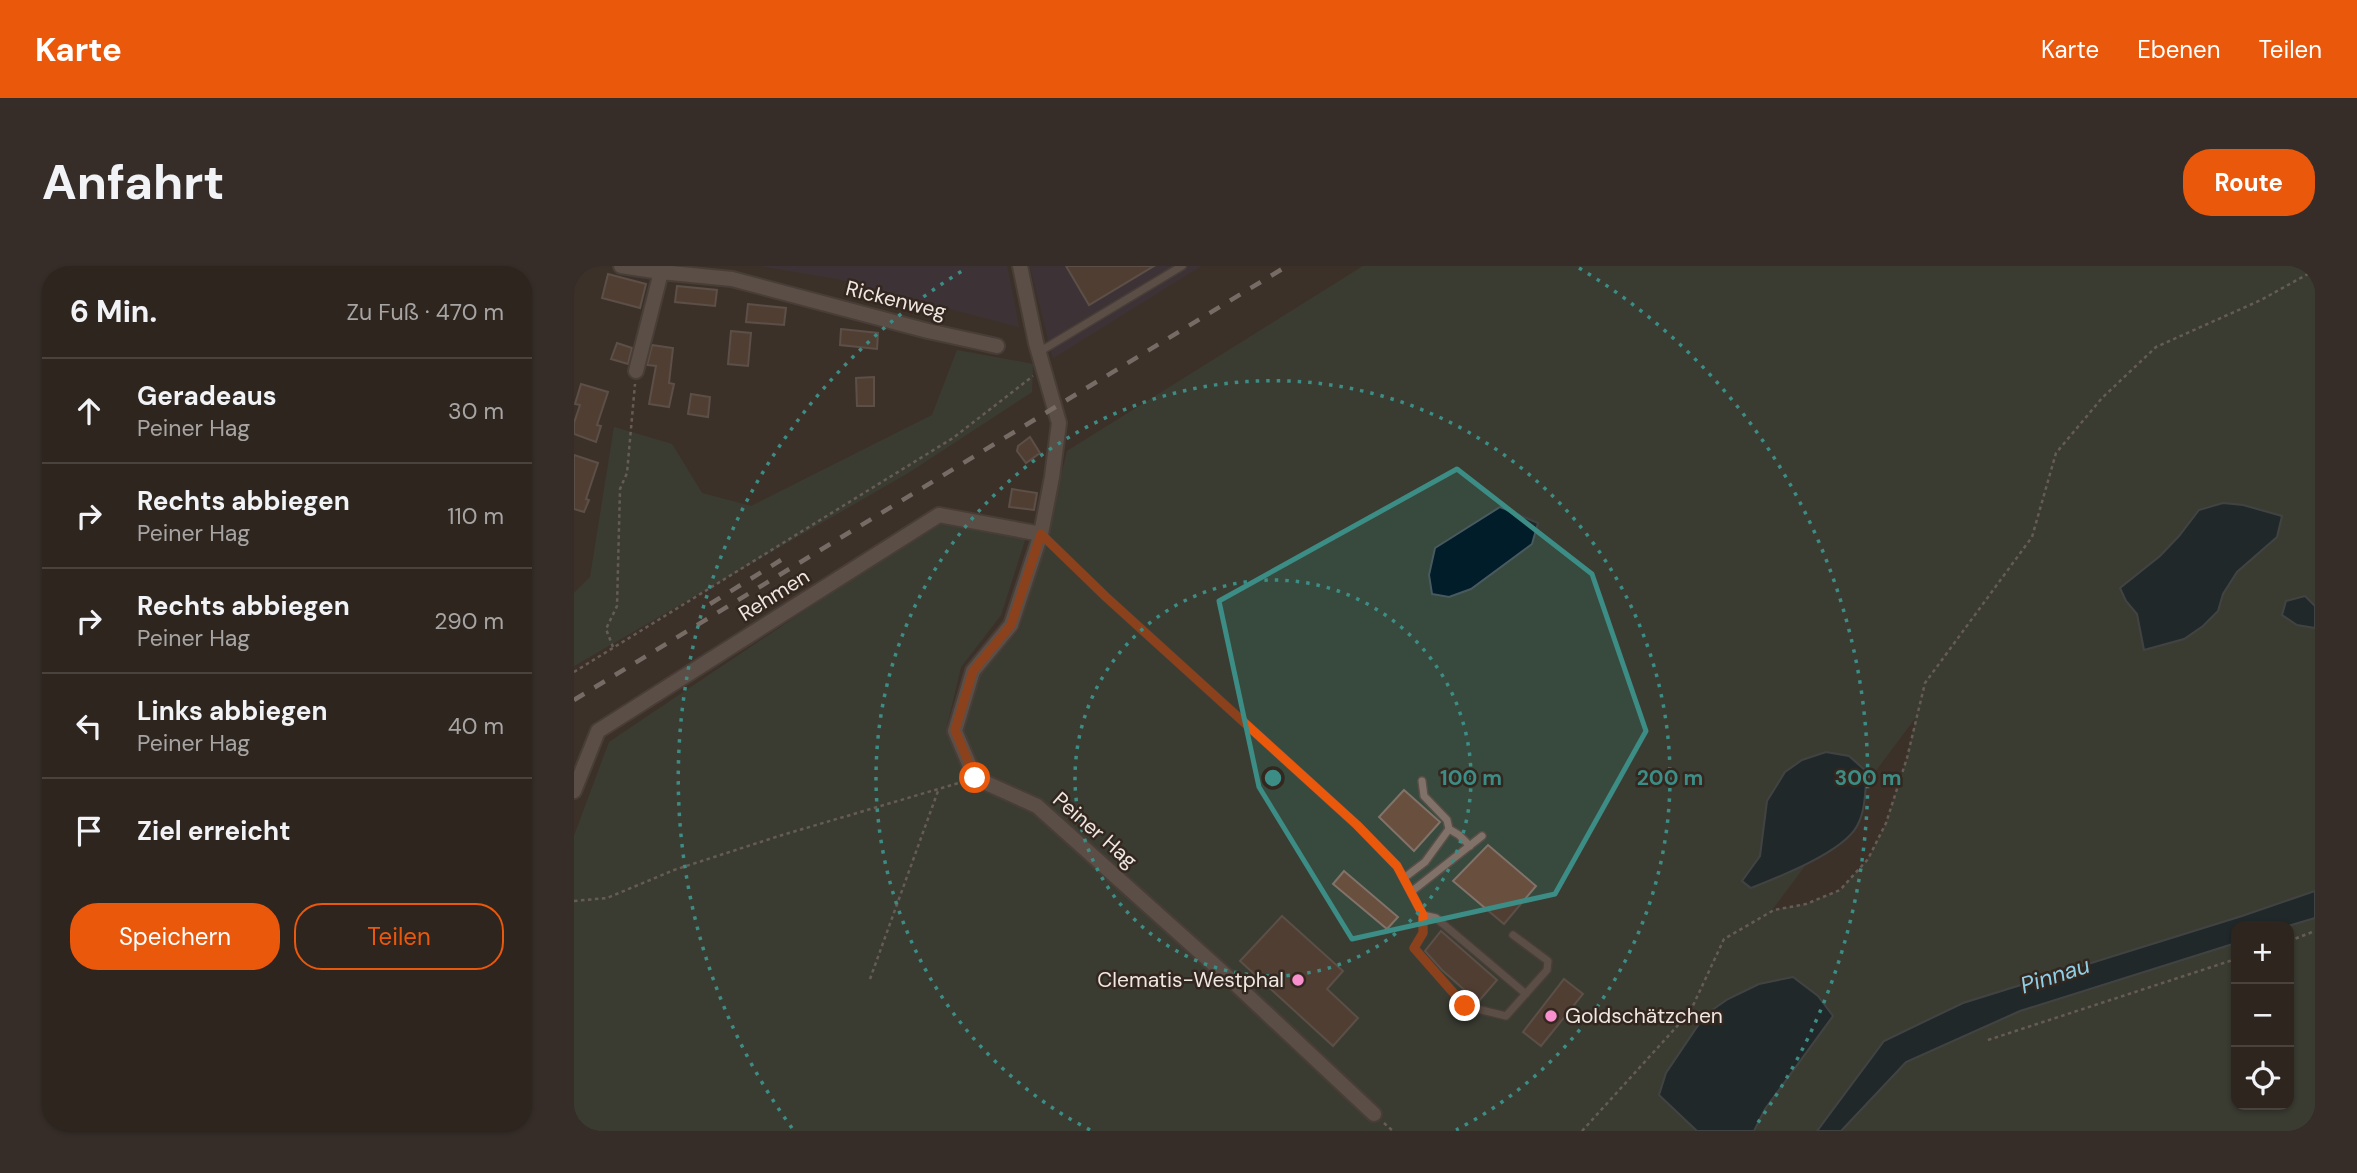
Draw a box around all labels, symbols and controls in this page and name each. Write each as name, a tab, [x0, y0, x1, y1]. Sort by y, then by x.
text: Karte	[35, 28, 122, 71]
text: Karte	[2041, 34, 2099, 65]
text: Ebenen	[2137, 34, 2221, 65]
text: Teilen	[2259, 34, 2322, 65]
button: Route	[2183, 149, 2315, 216]
text: Anfahrt	[42, 150, 224, 214]
street label: Rickenweg	[843, 274, 949, 326]
text: 6 Min.	[70, 292, 157, 331]
text: Zu Fuß · 470 m	[347, 297, 504, 327]
text: Geradeaus	[137, 379, 277, 413]
icon: ahead	[70, 392, 108, 430]
text: 30 m	[448, 396, 504, 426]
text: Peiner Hag	[137, 413, 250, 443]
text: Rechts abbiegen	[137, 484, 350, 518]
icon: right	[70, 497, 108, 535]
text: 110 m	[447, 501, 504, 531]
text: Peiner Hag	[137, 518, 250, 548]
street label: Rehmen	[733, 562, 815, 628]
text: Rechts abbiegen	[137, 589, 350, 623]
icon: right	[70, 602, 108, 640]
text: 290 m	[434, 606, 504, 636]
text: Peiner Hag	[137, 623, 250, 653]
text: Links abbiegen	[137, 694, 327, 728]
icon: left	[70, 707, 108, 745]
text: 40 m	[448, 711, 504, 741]
text: Peiner Hag	[137, 728, 250, 758]
route start	[959, 762, 990, 793]
text: 100 m	[1440, 764, 1502, 792]
text: 200 m	[1637, 764, 1703, 792]
text: 300 m	[1835, 764, 1901, 792]
centre of rings	[1261, 766, 1285, 790]
street label: Peiner Hag	[1047, 786, 1143, 875]
icon: arrive	[70, 812, 108, 850]
text: Ziel erreicht	[137, 814, 290, 848]
button: Speichern	[70, 903, 280, 970]
button: Teilen	[294, 903, 504, 970]
map controls	[2231, 921, 2294, 1110]
button: +	[2231, 921, 2294, 984]
water label: Pinnau	[2016, 950, 2094, 1000]
place label: Clematis-Westphal	[1097, 966, 1284, 994]
marker: Clematis-Westphal	[1290, 972, 1306, 988]
button: −	[2231, 984, 2294, 1047]
route end	[1449, 990, 1480, 1021]
place label: Goldschätzchen	[1565, 1002, 1723, 1030]
marker: Goldschätzchen	[1543, 1008, 1559, 1024]
button: locate	[2231, 1047, 2294, 1110]

